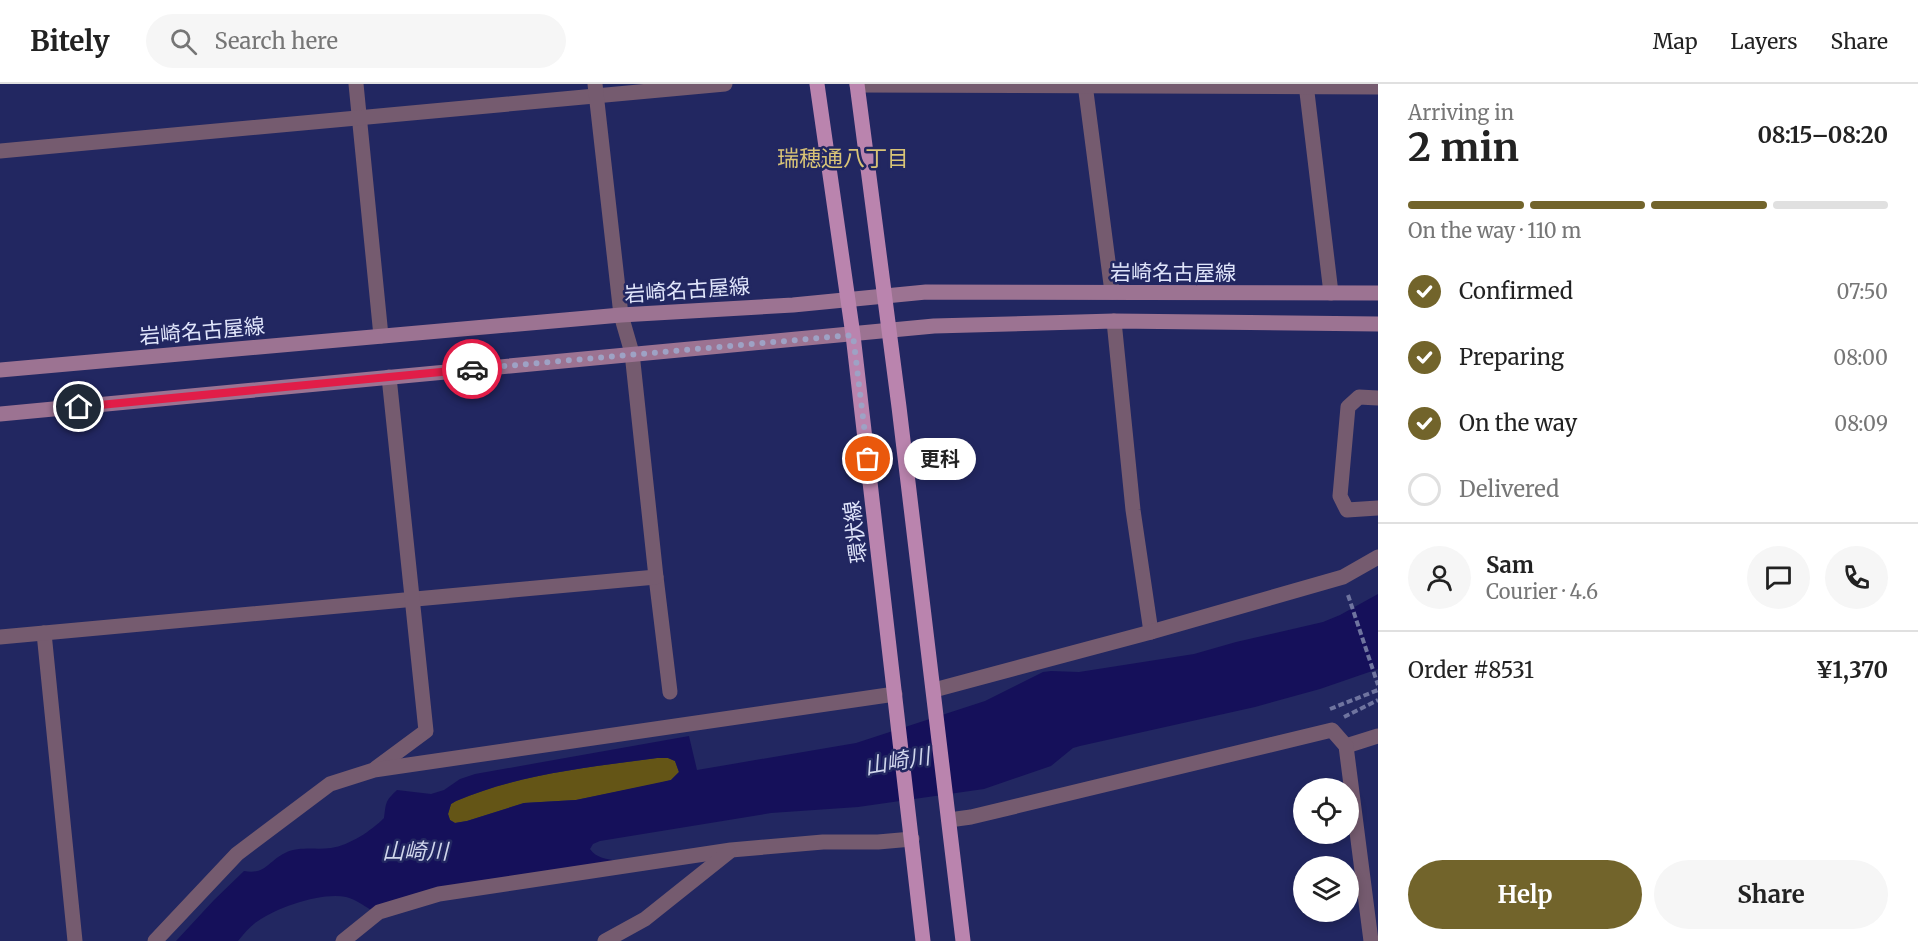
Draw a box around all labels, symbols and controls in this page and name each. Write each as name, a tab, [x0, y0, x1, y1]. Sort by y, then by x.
search box	[146, 14, 566, 68]
text: Bitely	[30, 23, 110, 59]
icon: search	[167, 25, 200, 58]
text: Search here	[215, 27, 338, 55]
text: Map	[1653, 28, 1698, 55]
text: Layers	[1731, 28, 1798, 55]
text: Share	[1831, 28, 1888, 55]
text: Arriving in	[1408, 100, 1514, 125]
text: 08:15–08:20	[1757, 121, 1888, 149]
text: 2 min	[1408, 123, 1519, 172]
district label: 瑞穂通八丁目	[777, 144, 909, 172]
text: On the way · 110 m	[1408, 218, 1581, 243]
street label: 岩崎名古屋線	[1110, 259, 1236, 286]
street label: 岩崎名古屋線	[623, 272, 751, 308]
icon: check	[1408, 275, 1441, 308]
text: Confirmed	[1459, 277, 1573, 305]
text: 07:50	[1836, 279, 1888, 304]
street label: 岩崎名古屋線	[138, 312, 266, 350]
courier	[442, 339, 502, 399]
icon: check	[1408, 341, 1441, 374]
text: Preparing	[1459, 343, 1564, 371]
text: 08:00	[1833, 345, 1888, 370]
icon: car	[456, 353, 489, 386]
pin	[53, 381, 104, 432]
icon: home	[62, 390, 95, 423]
icon: check	[1408, 407, 1441, 440]
text: On the way	[1459, 409, 1577, 437]
text: 08:09	[1834, 411, 1888, 436]
pin	[842, 433, 893, 484]
callout: 更科	[904, 438, 976, 480]
icon: bag	[851, 442, 884, 475]
text: 更科	[920, 446, 960, 471]
text: Delivered	[1459, 475, 1559, 503]
street label: 環状線	[838, 499, 872, 565]
button: person	[1408, 546, 1471, 609]
button: chat	[1747, 546, 1810, 609]
button: phone	[1825, 546, 1888, 609]
text: Sam	[1486, 551, 1534, 579]
text: Courier · 4.6	[1486, 579, 1598, 604]
text: Order #8531	[1408, 656, 1534, 684]
text: ¥1,370	[1816, 656, 1888, 684]
water label: 山崎川	[862, 741, 934, 781]
map controls	[1293, 778, 1359, 922]
button: locate	[1293, 778, 1359, 844]
water label: 山崎川	[382, 837, 450, 865]
button: layers	[1293, 856, 1359, 922]
button: Help	[1408, 860, 1642, 929]
button: Share	[1654, 860, 1888, 929]

